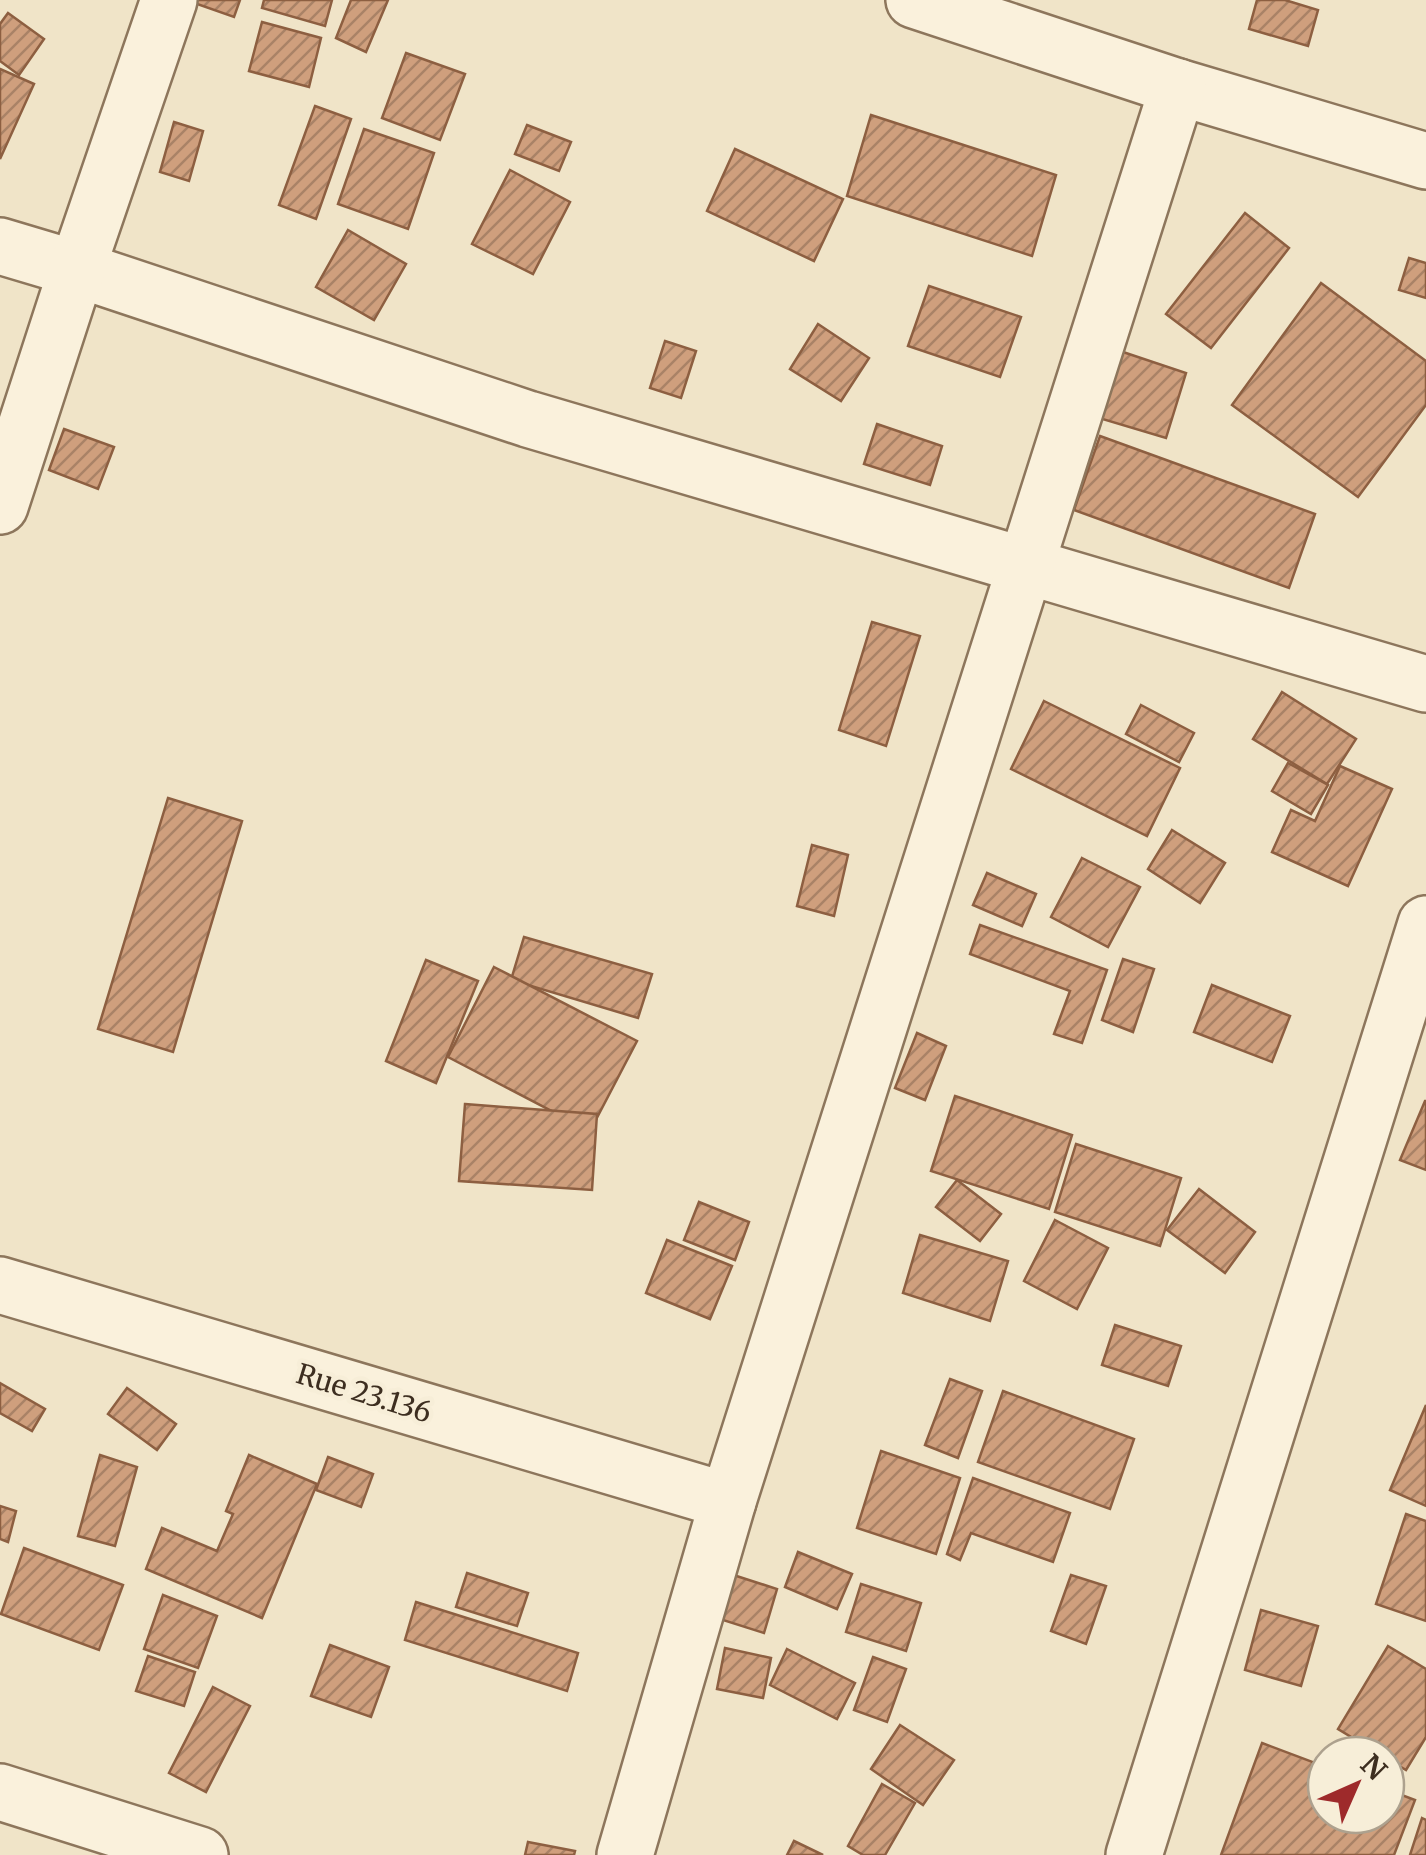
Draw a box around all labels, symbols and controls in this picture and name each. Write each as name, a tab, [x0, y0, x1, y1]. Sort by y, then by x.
street label: Rue 23.136	[292, 1355, 436, 1431]
north arrow	[1306, 1735, 1406, 1835]
text: N	[1353, 1747, 1394, 1788]

